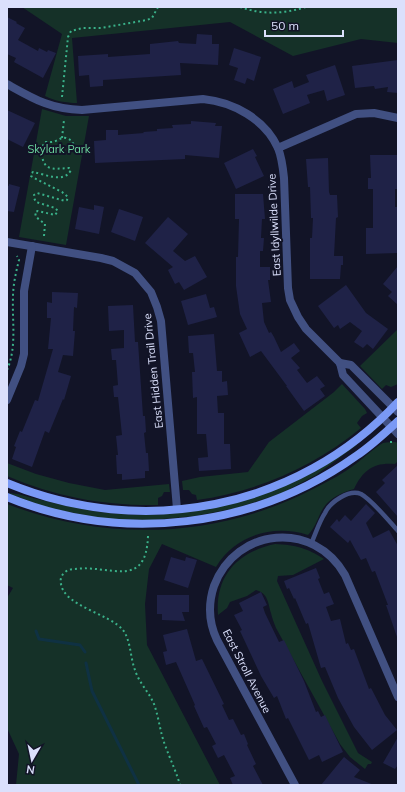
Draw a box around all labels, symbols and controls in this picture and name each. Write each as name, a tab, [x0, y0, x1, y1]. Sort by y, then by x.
scale bar	[265, 12, 343, 38]
text: 50 m	[271, 18, 299, 33]
park label: Skylark Park	[27, 142, 91, 156]
street label: East Idyllwilde Drive	[264, 173, 284, 277]
street label: East Hidden Trail Drive	[140, 313, 166, 429]
street label: East Stroll Avenue	[220, 627, 274, 715]
north arrow	[12, 740, 52, 780]
text: N	[25, 762, 36, 777]

